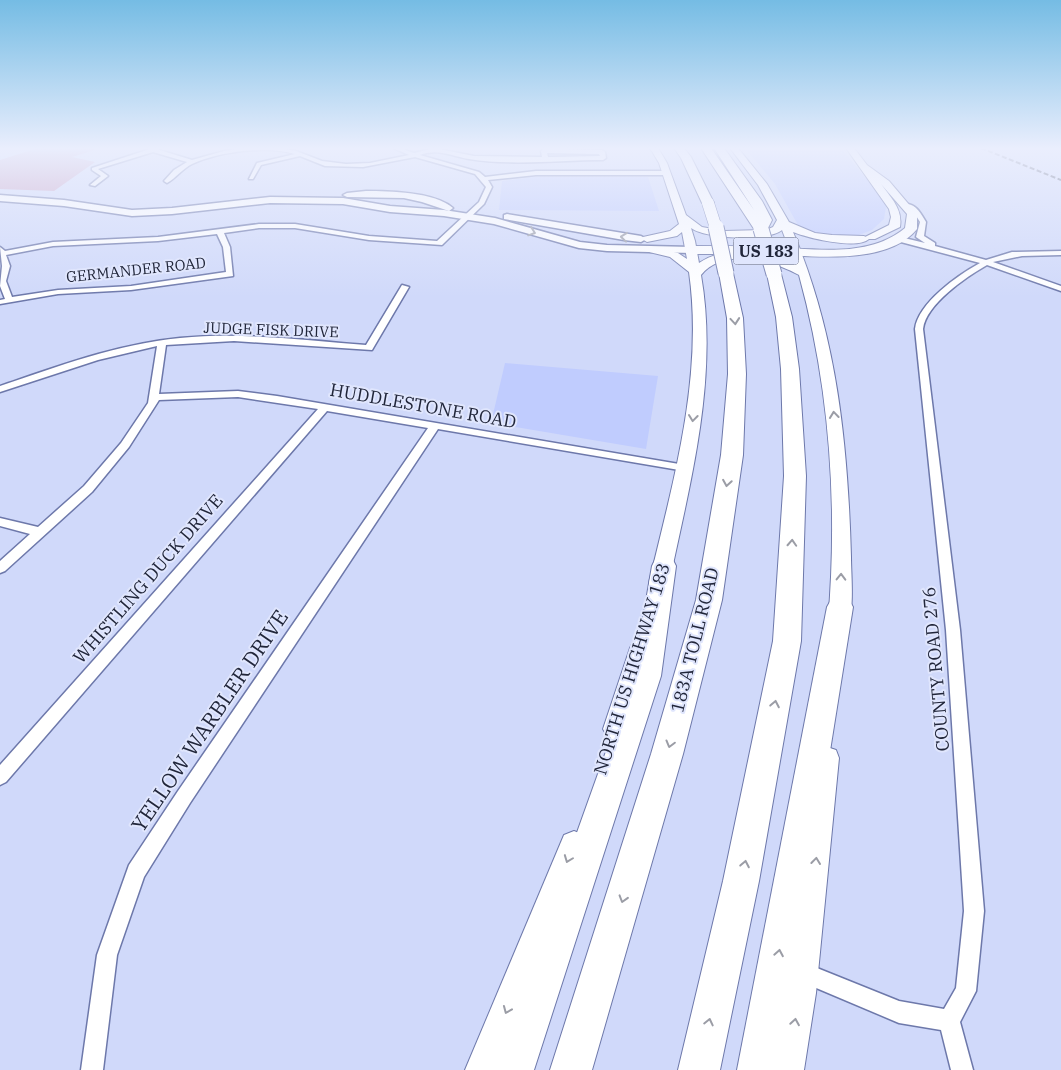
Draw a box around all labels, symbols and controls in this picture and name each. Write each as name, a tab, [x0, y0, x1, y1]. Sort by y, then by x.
one-way arrow	[527, 226, 536, 236]
one-way arrow	[620, 232, 628, 243]
road number: US 183	[734, 238, 798, 264]
street label: GERMANDER ROAD	[65, 253, 207, 286]
one-way arrow	[729, 317, 740, 325]
street label: JUDGE FISK DRIVE	[203, 318, 339, 341]
street label: HUDDLESTONE ROAD	[328, 378, 518, 433]
one-way arrow	[829, 410, 840, 418]
one-way arrow	[688, 414, 699, 422]
one-way arrow	[723, 478, 733, 487]
street label: WHISTLING DUCK DRIVE	[68, 489, 227, 668]
one-way arrow	[786, 539, 797, 547]
street label: NORTH US HIGHWAY 183	[588, 560, 675, 778]
street label: 183A TOLL ROAD	[665, 565, 724, 715]
one-way arrow	[836, 573, 846, 580]
street label: COUNTY ROAD 276	[917, 586, 954, 752]
street label: YELLOW WARBLER DRIVE	[124, 604, 294, 837]
one-way arrow	[769, 700, 779, 709]
one-way arrow	[665, 739, 675, 747]
one-way arrow	[563, 854, 574, 863]
one-way arrow	[810, 857, 821, 865]
one-way arrow	[739, 859, 749, 868]
one-way arrow	[618, 895, 628, 903]
one-way arrow	[774, 949, 784, 958]
one-way arrow	[503, 1005, 514, 1014]
one-way arrow	[704, 1018, 714, 1027]
one-way arrow	[789, 1018, 799, 1026]

